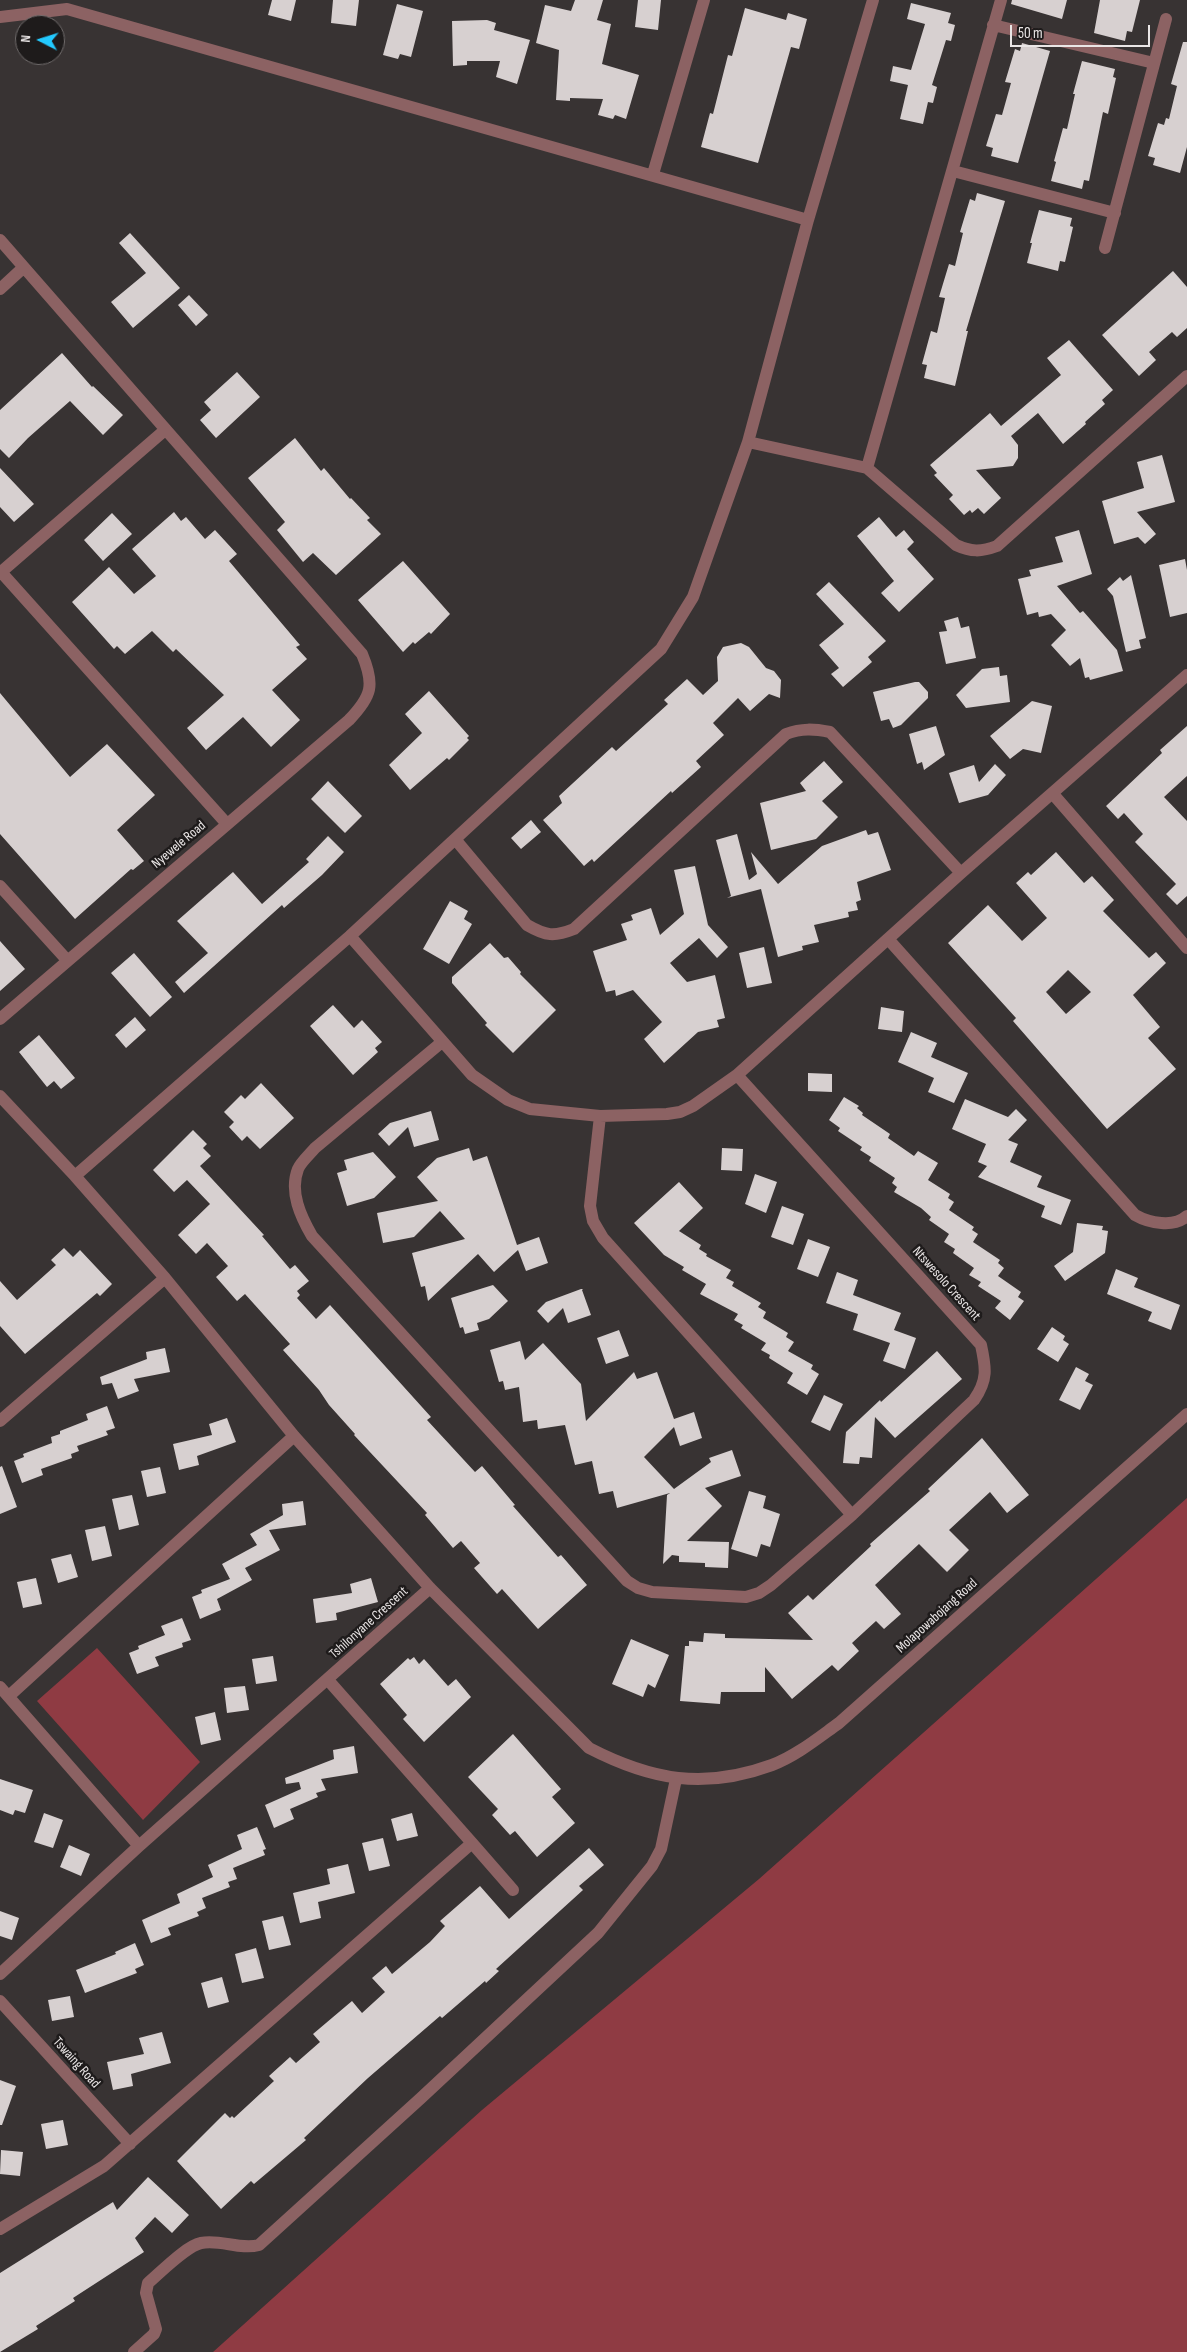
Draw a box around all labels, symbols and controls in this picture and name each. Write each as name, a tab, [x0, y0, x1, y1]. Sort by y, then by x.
north arrow	[15, 15, 65, 65]
scale bar	[1012, 15, 1152, 47]
text: 50 m	[1018, 24, 1043, 43]
text: N	[17, 34, 34, 43]
street label: Nyewele Road	[149, 818, 209, 872]
street label: Ntswesolo Crescent	[908, 1243, 984, 1325]
street label: Molapowabojang Road	[893, 1575, 981, 1657]
street label: Tshilonyane Crescent	[326, 1583, 412, 1663]
street label: Tswaing Road	[49, 2034, 103, 2092]

